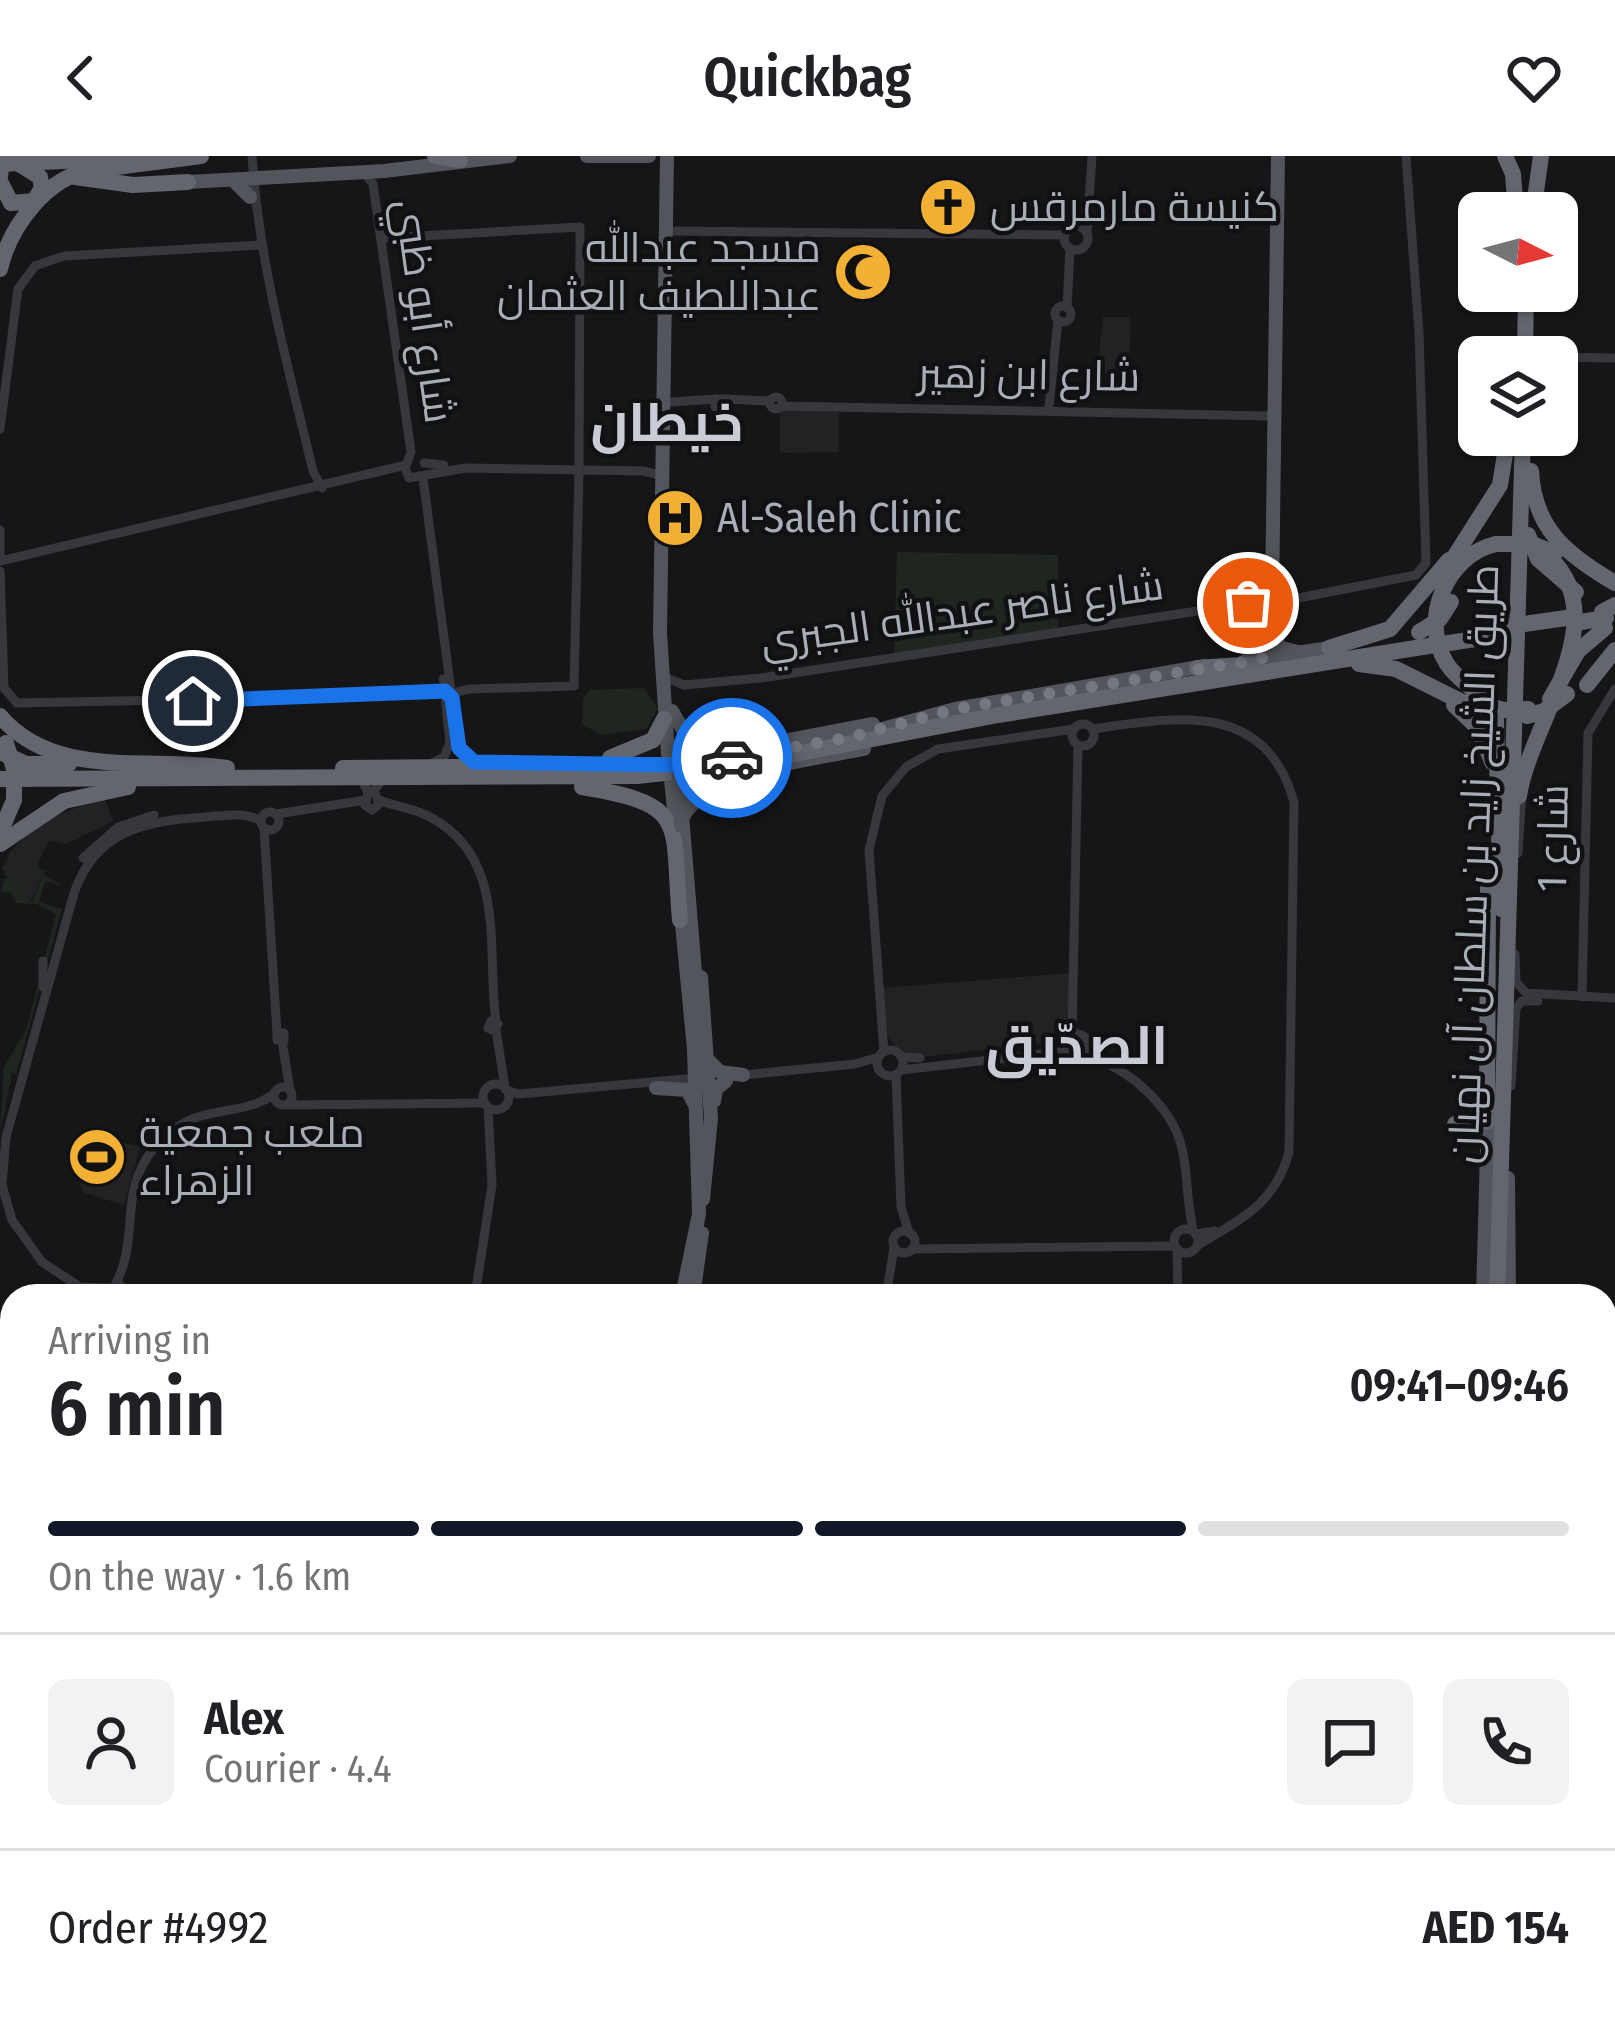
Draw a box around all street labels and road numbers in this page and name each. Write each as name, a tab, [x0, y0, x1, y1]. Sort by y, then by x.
street label: شارع أبو ظبي	[377, 195, 466, 427]
street label: شارع ابن زهير	[915, 348, 1141, 404]
street label: شارع ناصر عبدالله الجبري	[757, 557, 1168, 673]
street label: طريق الشيخ زايد بن سلطان آل نهيان	[1439, 563, 1511, 1165]
street label: شارع 1	[1527, 784, 1581, 892]

